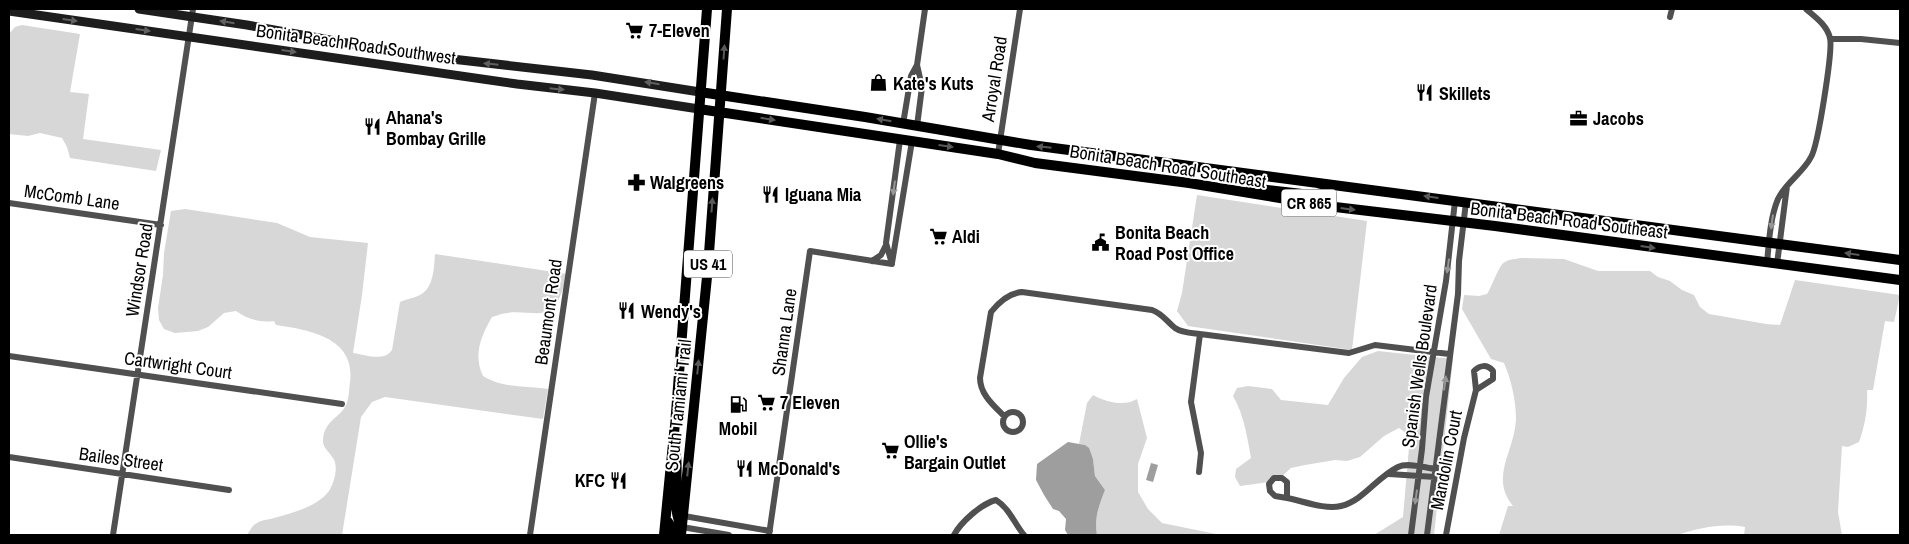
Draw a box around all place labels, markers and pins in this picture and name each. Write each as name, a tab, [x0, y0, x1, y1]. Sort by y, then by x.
place label: 7-Eleven	[649, 18, 710, 43]
supermarket icon: 7-Eleven	[625, 20, 645, 40]
place label: Kate's Kuts	[893, 71, 974, 96]
shop icon: Kate's Kuts	[869, 73, 889, 93]
place label: Skillets	[1439, 81, 1491, 106]
restaurant icon: Skillets	[1415, 83, 1435, 103]
place label: Ahana's Bombay Grille	[386, 105, 486, 151]
place label: Jacobs	[1593, 106, 1644, 131]
office icon: Jacobs	[1569, 108, 1589, 128]
restaurant icon: Ahana's Bombay Grille	[362, 117, 382, 137]
place label: Walgreens	[650, 170, 724, 195]
pharmacy icon: Walgreens	[626, 172, 646, 192]
place label: Iguana Mia	[785, 182, 862, 207]
restaurant icon: Iguana Mia	[761, 184, 781, 204]
place label: Bonita Beach Road Post Office	[1115, 220, 1234, 266]
place label: Aldi	[952, 224, 980, 249]
supermarket icon: Aldi	[928, 226, 948, 246]
public building icon: Bonita Beach Road Post Office	[1091, 232, 1111, 252]
place label: Wendy's	[641, 299, 701, 324]
restaurant icon: Wendy's	[617, 301, 637, 321]
place label: 7 Eleven	[780, 390, 840, 415]
supermarket icon: 7 Eleven	[756, 392, 776, 412]
fuel station icon: Mobil	[728, 395, 748, 415]
place label: Mobil	[719, 416, 757, 441]
place label: Ollie's Bargain Outlet	[904, 429, 1006, 475]
supermarket icon: Ollie's Bargain Outlet	[880, 441, 900, 461]
place label: McDonald's	[758, 456, 840, 481]
restaurant icon: McDonald's	[734, 458, 754, 478]
place label: KFC	[575, 468, 605, 493]
restaurant icon: KFC	[609, 470, 629, 490]

